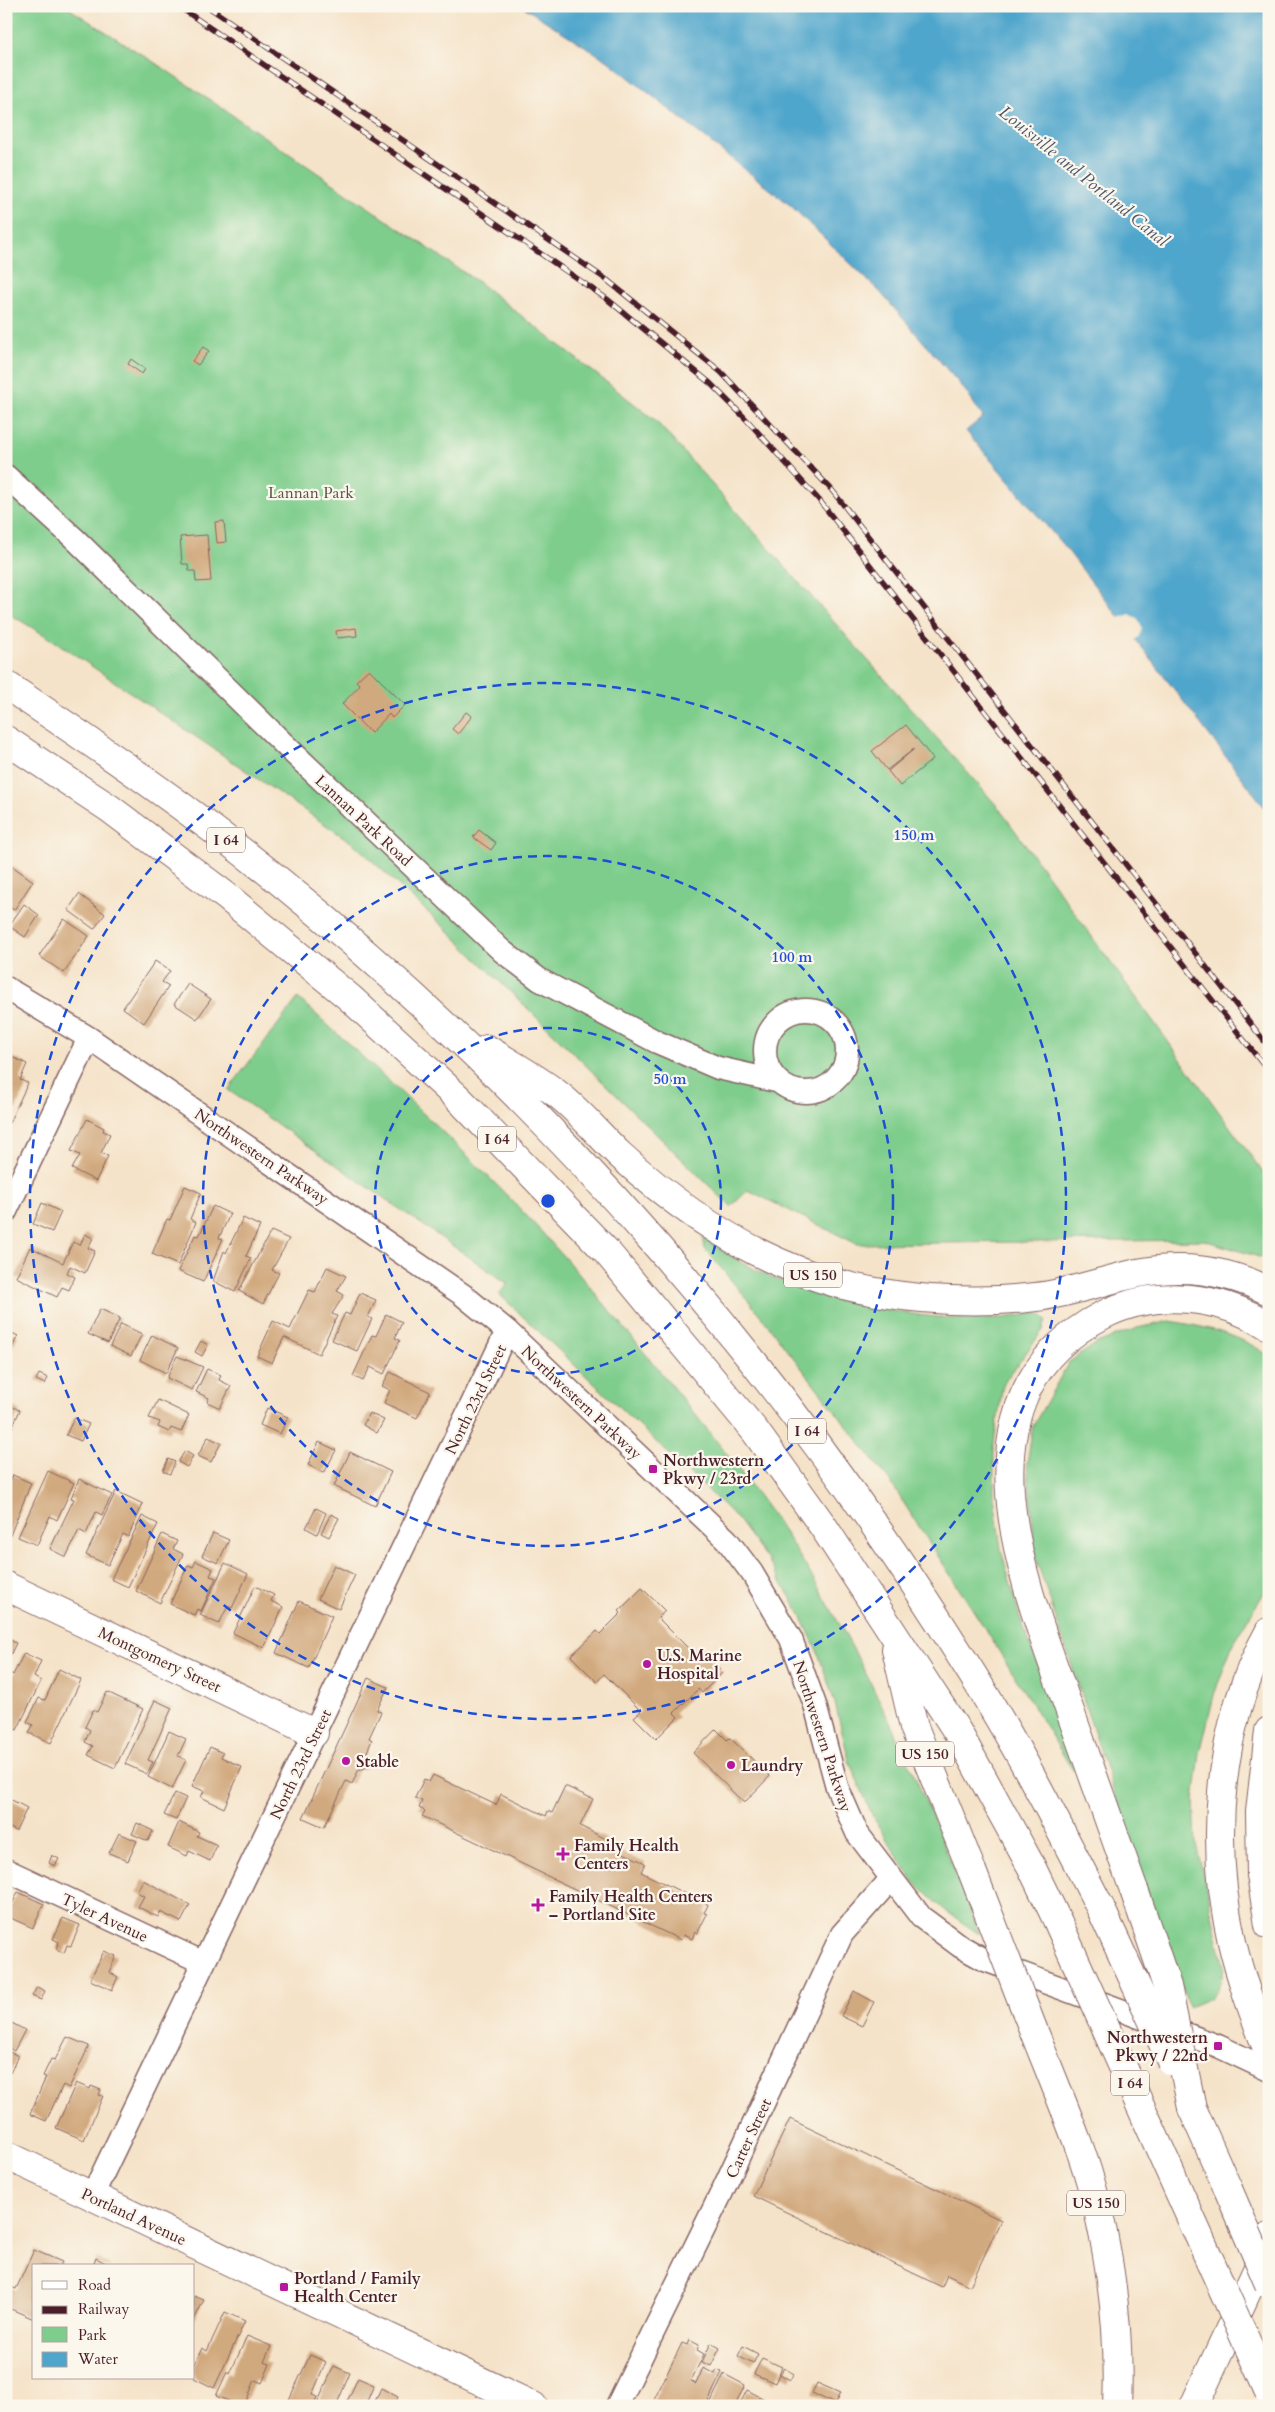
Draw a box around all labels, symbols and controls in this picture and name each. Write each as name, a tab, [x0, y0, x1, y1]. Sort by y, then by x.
water label: Louisville and Portland Canal	[993, 100, 1175, 253]
park label: Lannan Park	[268, 482, 354, 504]
street label: Lannan Park Road	[310, 770, 417, 872]
text: 150 m	[894, 825, 935, 845]
road number: I 64	[207, 828, 245, 852]
text: 100 m	[772, 947, 813, 967]
text: 50 m	[653, 1069, 687, 1089]
street label: Northwestern Parkway	[190, 1104, 334, 1210]
road number: I 64	[478, 1126, 516, 1152]
centre of rings	[539, 1192, 557, 1210]
road number: US 150	[784, 1262, 842, 1288]
street label: North 23rd Street	[440, 1341, 512, 1458]
street label: Northwestern Parkway	[516, 1341, 647, 1465]
road number: I 64	[788, 1418, 826, 1444]
place label: Northwestern Pkwy / 23rd	[663, 1450, 765, 1490]
marker: Northwestern Pkwy / 23rd	[647, 1463, 659, 1475]
street label: Montgomery Street	[94, 1622, 225, 1698]
place label: U.S. Marine Hospital	[657, 1645, 742, 1685]
marker: U.S. Marine Hospital	[641, 1658, 653, 1670]
street label: Northwestern Parkway	[787, 1658, 857, 1815]
street label: North 23rd Street	[265, 1706, 337, 1823]
road number: US 150	[896, 1742, 954, 1766]
place label: Stable	[356, 1751, 399, 1773]
marker: Stable	[340, 1755, 352, 1767]
place label: Laundry	[741, 1755, 803, 1777]
marker: Laundry	[725, 1759, 737, 1771]
place label: Family Health Centers	[574, 1835, 679, 1875]
marker: Family Health Centers	[556, 1847, 570, 1861]
place label: Family Health Centers – Portland Site	[549, 1886, 713, 1926]
street label: Tyler Avenue	[58, 1888, 152, 1948]
marker: Family Health Centers – Portland Site	[531, 1898, 545, 1912]
place label: Northwestern Pkwy / 22nd	[1107, 2027, 1209, 2067]
marker: Northwestern Pkwy / 22nd	[1212, 2040, 1224, 2052]
road number: I 64	[1111, 2070, 1149, 2096]
street label: Carter Street	[721, 2095, 777, 2182]
street label: Portland Avenue	[77, 2183, 190, 2251]
road number: US 150	[1067, 2190, 1125, 2216]
legend	[32, 2264, 195, 2380]
place label: Portland / Family Health Center	[294, 2268, 421, 2308]
text: Road	[78, 2275, 111, 2295]
marker: Portland / Family Health Center	[278, 2281, 290, 2293]
text: Railway	[78, 2299, 129, 2319]
text: Park	[78, 2325, 107, 2345]
text: Water	[77, 2349, 119, 2369]

